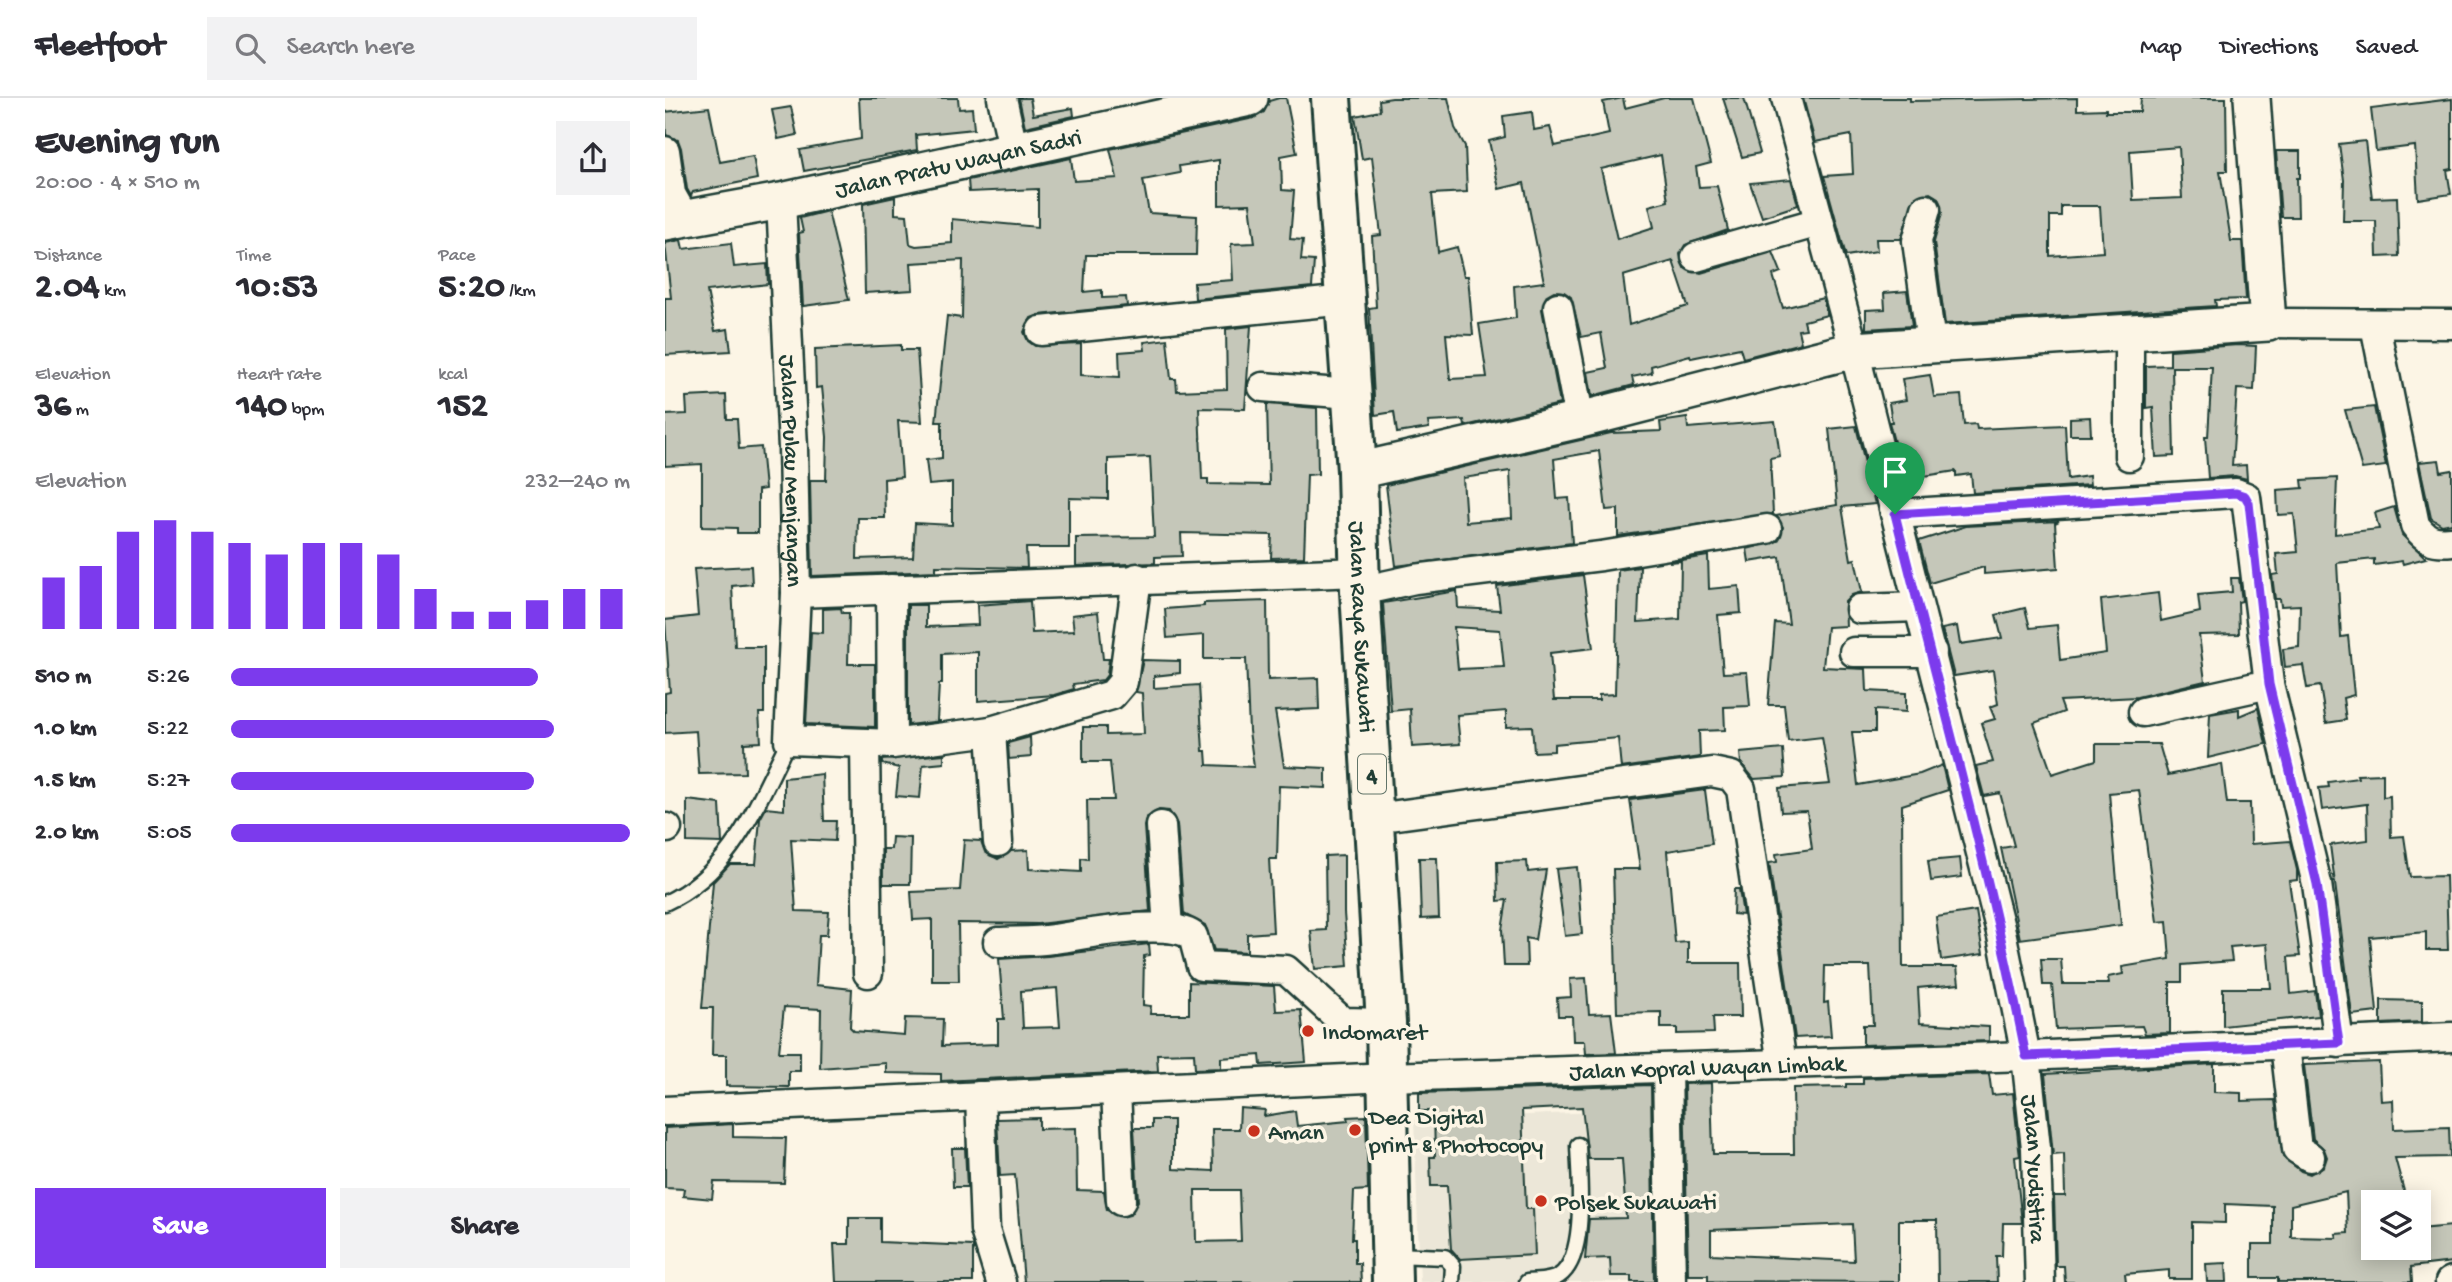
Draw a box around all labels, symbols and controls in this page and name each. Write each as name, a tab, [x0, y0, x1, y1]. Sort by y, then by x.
search box	[207, 17, 697, 80]
text: Fleetfoot	[35, 29, 165, 67]
icon: search	[231, 29, 269, 67]
text: Search here	[287, 33, 415, 64]
text: Map	[2140, 34, 2182, 63]
text: Directions	[2220, 34, 2318, 63]
text: Saved	[2356, 34, 2417, 63]
button: share	[556, 121, 630, 195]
text: Evening run	[35, 122, 219, 166]
street label: Jalan Pratu Wayan Sadri	[833, 124, 1085, 207]
text: 20:00 · 4 × 510 m	[35, 170, 200, 197]
text: Distance	[35, 245, 102, 268]
text: Time	[237, 245, 271, 268]
text: Pace	[438, 245, 476, 268]
text: 2.04	[35, 268, 100, 309]
text: 10:53	[237, 268, 318, 309]
text: 5:20	[438, 268, 505, 309]
text: km	[100, 280, 126, 303]
text: /km	[505, 280, 536, 303]
street label: Jalan Pulau Menjangan	[770, 354, 807, 588]
text: Elevation	[35, 364, 111, 387]
text: Heart rate	[237, 364, 322, 387]
text: kcal	[438, 364, 468, 387]
text: 36	[35, 387, 71, 428]
text: 140	[237, 387, 287, 428]
text: 152	[438, 387, 488, 428]
text: m	[71, 399, 89, 422]
text: bpm	[287, 399, 325, 422]
pin	[1865, 442, 1925, 514]
icon: arrive	[1876, 453, 1914, 491]
text: Elevation	[35, 469, 126, 496]
text: 232–240 m	[524, 469, 630, 496]
street label: Jalan Raya Sukawati	[1340, 521, 1380, 734]
text: 510 m	[35, 664, 91, 691]
text: 5:26	[147, 664, 189, 691]
text: 1.0 km	[35, 716, 97, 743]
text: 5:22	[147, 716, 189, 743]
road number: 4	[1358, 754, 1386, 794]
text: 1.5 km	[35, 768, 96, 795]
text: 5:27	[147, 768, 190, 795]
text: 2.0 km	[35, 820, 99, 847]
text: 5:05	[147, 820, 191, 847]
place label: Indomaret	[1322, 1020, 1429, 1049]
marker: Indomaret	[1300, 1023, 1316, 1039]
street label: Jalan Kopral Wayan Limbak	[1569, 1051, 1848, 1089]
street label: Jalan Yudistira	[2012, 1093, 2050, 1244]
place label: Dea Digital print & Photocopy	[1367, 1105, 1543, 1162]
place label: Aman	[1268, 1120, 1325, 1149]
marker: Dea Digital print & Photocopy	[1347, 1122, 1363, 1138]
marker: Aman	[1246, 1123, 1262, 1139]
button: Save	[35, 1188, 326, 1268]
button: Share	[340, 1188, 630, 1268]
place label: Polsek Sukawati	[1554, 1190, 1717, 1219]
map controls	[2361, 1190, 2431, 1260]
button: layers	[2361, 1190, 2431, 1260]
marker: Polsek Sukawati	[1533, 1193, 1549, 1209]

